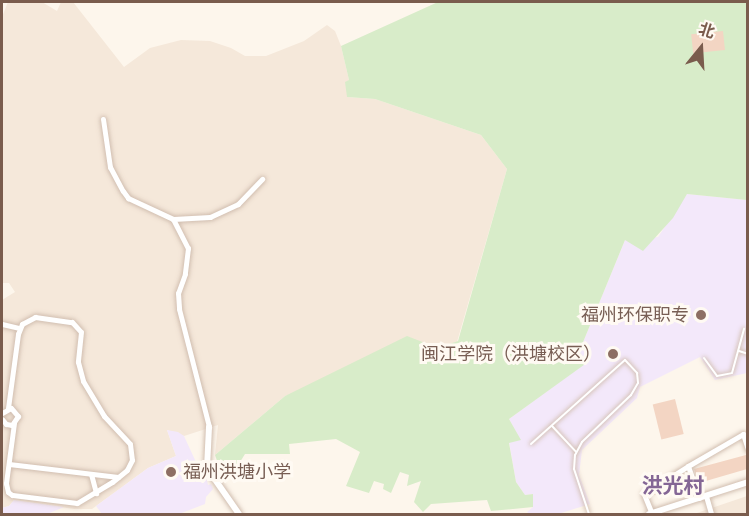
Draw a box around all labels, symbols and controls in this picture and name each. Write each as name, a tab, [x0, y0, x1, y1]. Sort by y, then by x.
north arrow	[671, 18, 731, 78]
text: 北	[696, 20, 717, 41]
place label: 福州环保职专	[581, 304, 689, 326]
marker: 福州环保职专	[694, 308, 708, 322]
place label: 闽江学院（洪塘校区）	[421, 343, 601, 365]
marker: 闽江学院（洪塘校区）	[606, 347, 620, 361]
place label: 福州洪塘小学	[183, 461, 291, 483]
marker: 福州洪塘小学	[164, 465, 178, 479]
district label: 洪光村	[642, 473, 704, 499]

